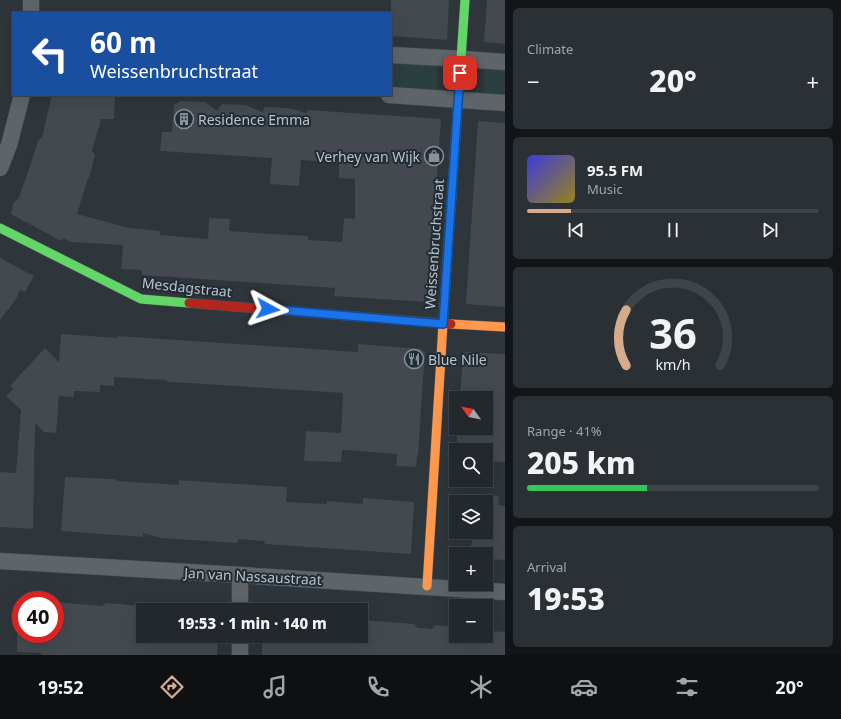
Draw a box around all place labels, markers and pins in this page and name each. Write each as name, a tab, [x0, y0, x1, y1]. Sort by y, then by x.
pin	[443, 56, 477, 90]
building icon: Residence Emma	[173, 108, 195, 130]
place label: Residence Emma	[198, 110, 310, 129]
shop icon: Verhey van Wijk	[423, 145, 445, 167]
place label: Verhey van Wijk	[316, 147, 421, 166]
restaurant icon: Blue Nile	[403, 348, 425, 370]
place label: Blue Nile	[428, 350, 487, 369]

